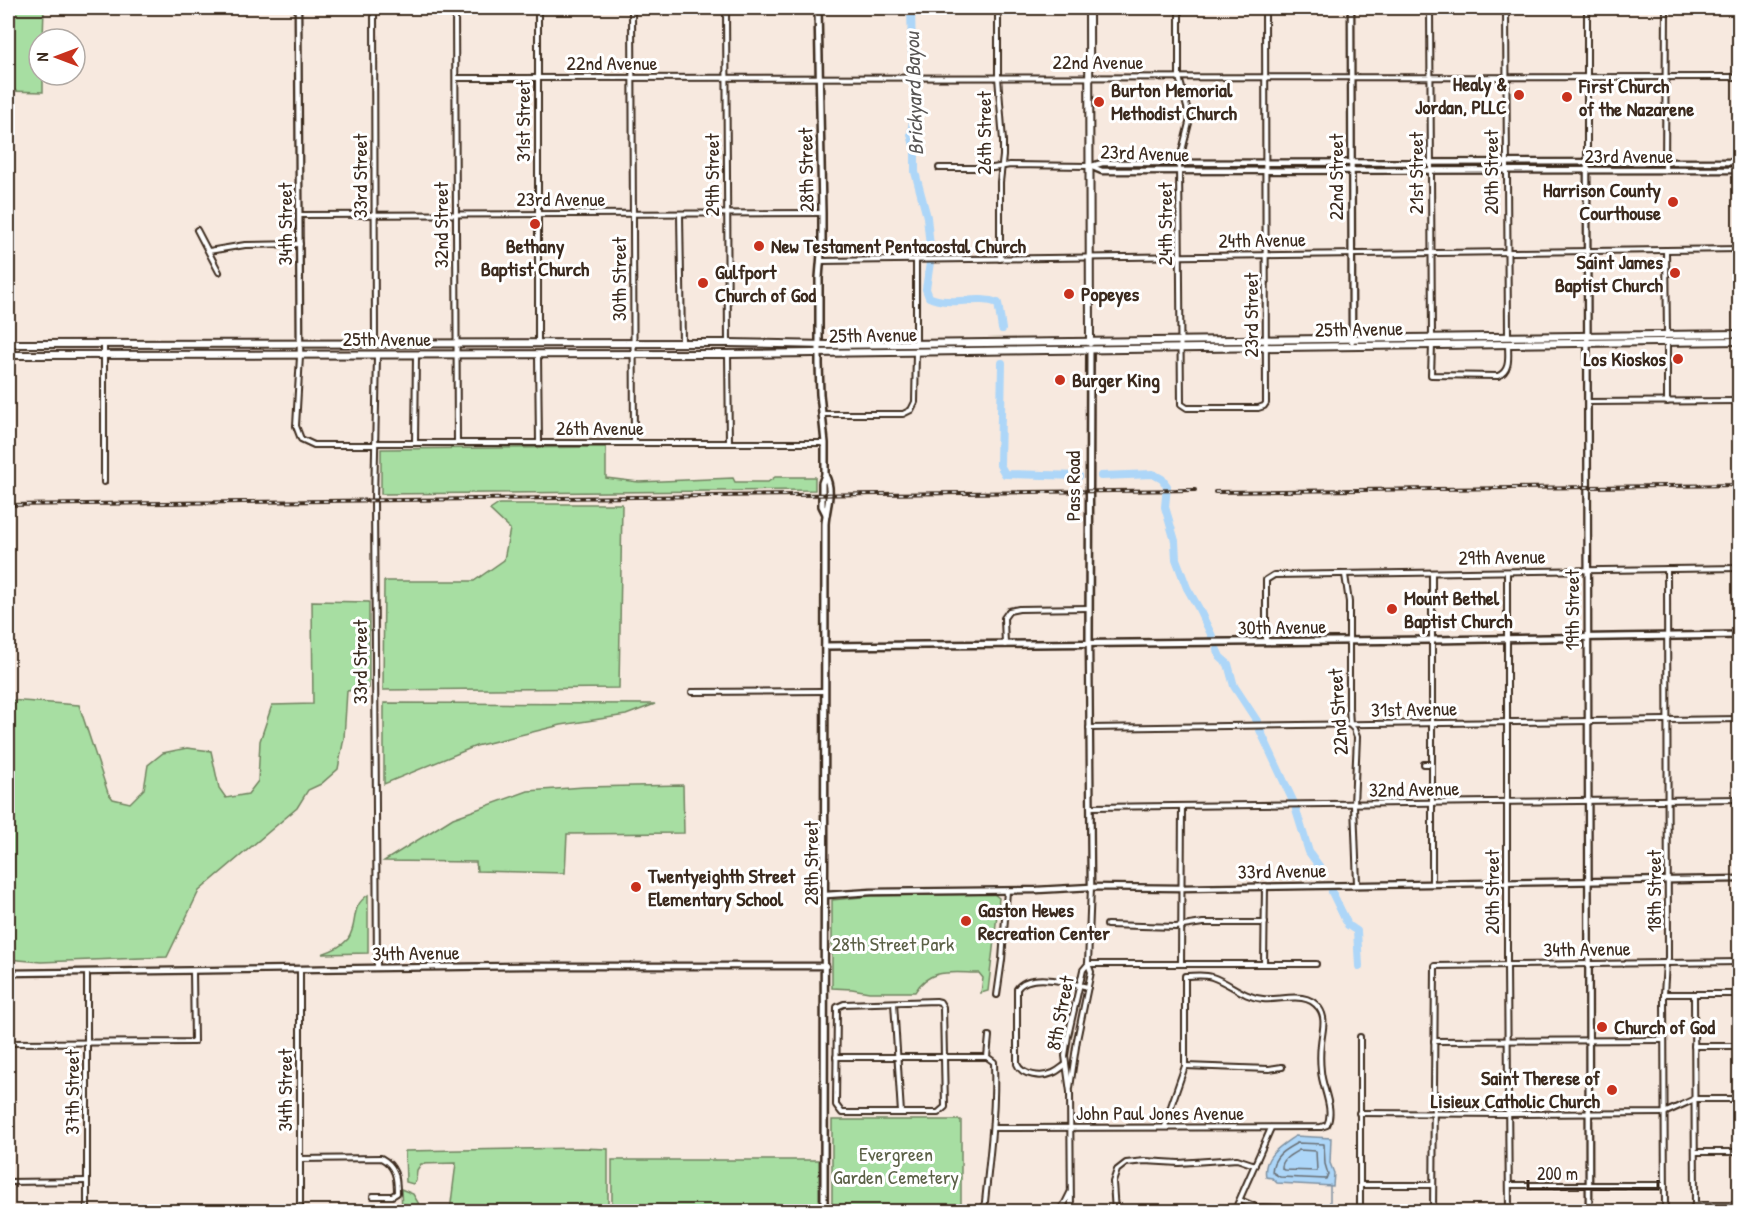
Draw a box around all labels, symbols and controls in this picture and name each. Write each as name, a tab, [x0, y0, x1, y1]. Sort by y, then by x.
north arrow	[27, 27, 87, 87]
water label: Brickyard Bayou	[897, 30, 930, 156]
street label: 22nd Avenue	[1053, 48, 1143, 75]
street label: 22nd Avenue	[567, 49, 657, 76]
text: N	[31, 52, 53, 61]
place label: Healy & Jordan, PLLC	[1415, 70, 1507, 120]
place label: First Church of the Nazarene	[1578, 72, 1694, 122]
place label: Burton Memorial Methodist Church	[1111, 76, 1237, 126]
street label: 31st Street	[509, 79, 536, 162]
marker: Healy & Jordan, PLLC	[1512, 88, 1526, 102]
street label: 26th Street	[970, 90, 997, 175]
marker: First Church of the Nazarene	[1560, 90, 1574, 104]
marker: Burton Memorial Methodist Church	[1092, 95, 1106, 109]
street label: 28th Street	[791, 126, 820, 212]
street label: 20th Street	[1477, 129, 1504, 214]
street label: 21st Street	[1402, 131, 1429, 214]
street label: 29th Street	[698, 132, 725, 217]
street label: 33rd Street	[346, 133, 373, 218]
street label: 22nd Street	[1322, 133, 1349, 220]
street label: 23rd Avenue	[1100, 137, 1190, 168]
street label: 23rd Avenue	[1584, 142, 1674, 169]
place label: Harrison County Courthouse	[1543, 176, 1662, 226]
street label: 34th Street	[271, 181, 298, 265]
street label: 32nd Street	[427, 181, 454, 268]
street label: 24th Street	[1151, 181, 1178, 266]
street label: 23rd Avenue	[516, 185, 606, 212]
marker: Harrison County Courthouse	[1666, 195, 1680, 209]
marker: Bethany Baptist Church	[528, 217, 542, 231]
street label: 24th Avenue	[1218, 225, 1306, 254]
place label: Bethany Baptist Church	[481, 232, 590, 283]
place label: New Testament Pentacostal Church	[771, 232, 1027, 259]
street label: 30th Street	[605, 236, 632, 321]
marker: New Testament Pentacostal Church	[752, 239, 766, 253]
place label: Saint James Baptist Church	[1555, 248, 1664, 299]
place label: Gulfport Church of God	[715, 258, 816, 308]
marker: Saint James Baptist Church	[1668, 266, 1682, 280]
street label: 23rd Street	[1237, 271, 1264, 357]
marker: Gulfport Church of God	[696, 276, 710, 290]
place label: Popeyes	[1081, 280, 1140, 308]
marker: Popeyes	[1062, 287, 1076, 301]
street label: 25th Avenue	[1315, 314, 1403, 343]
street label: 25th Avenue	[829, 320, 917, 349]
street label: 25th Avenue	[343, 325, 431, 352]
place label: Los Kioskos	[1583, 345, 1666, 372]
marker: Los Kioskos	[1671, 352, 1685, 366]
place label: Burger King	[1072, 366, 1160, 394]
marker: Burger King	[1053, 373, 1067, 387]
street label: 26th Avenue	[556, 414, 644, 441]
street label: Pass Road	[1059, 451, 1086, 521]
street label: 29th Avenue	[1458, 542, 1546, 571]
street label: 19th Street	[1558, 568, 1585, 651]
place label: Mount Bethel Baptist Church	[1404, 584, 1513, 635]
marker: Mount Bethel Baptist Church	[1385, 602, 1399, 616]
street label: 30th Avenue	[1237, 612, 1327, 641]
street label: 33rd Street	[346, 619, 373, 704]
street label: 22nd Street	[1321, 667, 1354, 756]
street label: 31st Avenue	[1371, 694, 1457, 723]
street label: 32nd Avenue	[1369, 774, 1459, 803]
street label: 28th Street	[797, 820, 824, 905]
street label: 20th Street	[1478, 849, 1505, 934]
street label: 18th Street	[1640, 849, 1667, 932]
street label: 33rd Avenue	[1237, 856, 1327, 885]
place label: Twentyeighth Street Elementary School	[647, 862, 796, 913]
marker: Twentyeighth Street Elementary School	[629, 880, 643, 894]
place label: Gaston Hewes Recreation Center	[978, 896, 1110, 946]
marker: Gaston Hewes Recreation Center	[959, 914, 973, 928]
park label: 28th Street Park	[832, 930, 954, 957]
street label: 34th Avenue	[1543, 934, 1631, 963]
street label: 34th Avenue	[372, 938, 460, 967]
street label: 8th Street	[1039, 972, 1080, 1052]
place label: Church of God	[1614, 1013, 1715, 1040]
marker: Church of God	[1595, 1020, 1609, 1034]
street label: 34th Street	[271, 1047, 298, 1131]
street label: 37th Street	[58, 1048, 85, 1135]
place label: Saint Therese of Lisieux Catholic Church	[1431, 1064, 1601, 1114]
marker: Saint Therese of Lisieux Catholic Church	[1605, 1083, 1619, 1097]
street label: John Paul Jones Avenue	[1076, 1099, 1244, 1126]
park label: Evergreen Garden Cemetery	[833, 1140, 959, 1190]
scale bar	[1528, 1153, 1658, 1191]
text: 200 m	[1537, 1161, 1578, 1186]

